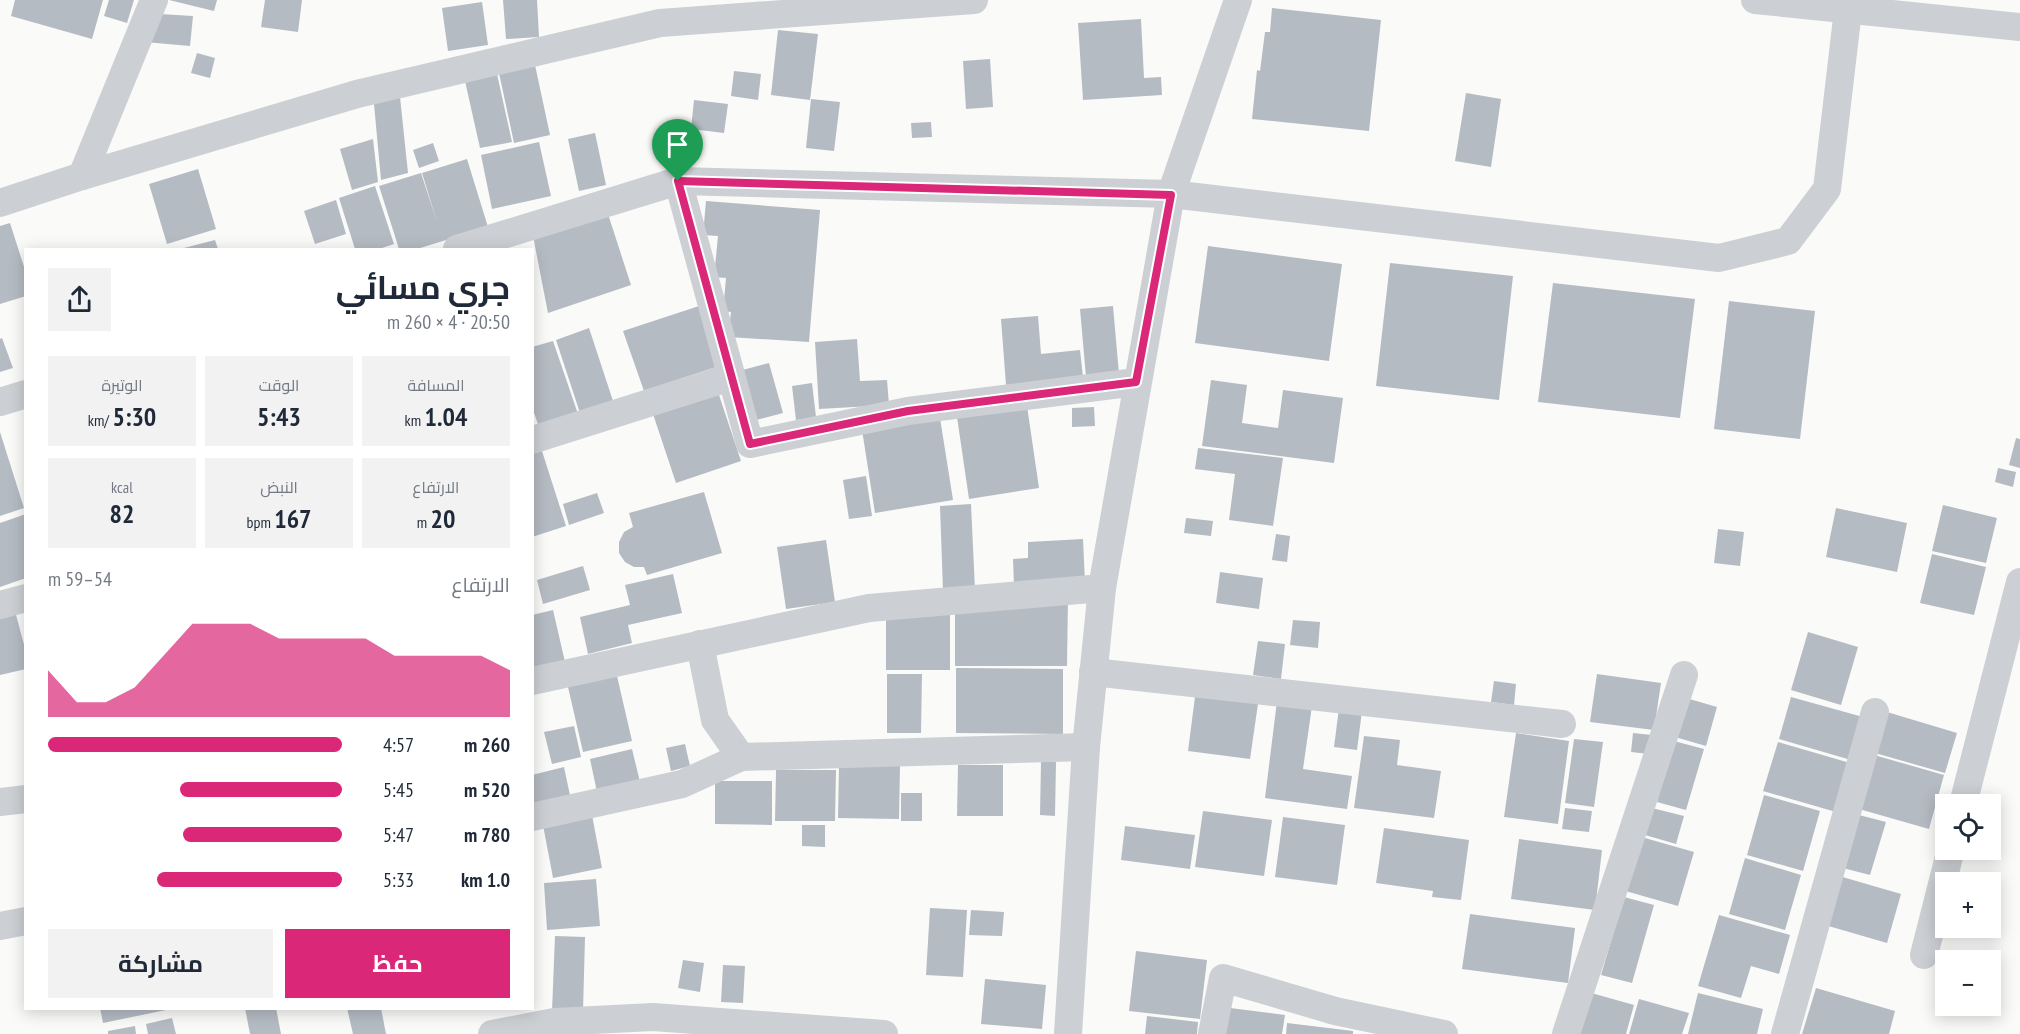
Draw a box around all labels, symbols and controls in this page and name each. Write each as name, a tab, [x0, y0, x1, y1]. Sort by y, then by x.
pin	[652, 119, 703, 181]
icon: arrive	[661, 128, 694, 161]
text: جري مسائي	[336, 265, 510, 308]
button: share	[48, 268, 111, 331]
text: 20:50 · 4 × 260 m	[387, 309, 510, 335]
text: الوتيرة	[101, 375, 143, 395]
text: الوقت	[259, 375, 299, 395]
text: المسافة	[408, 375, 464, 395]
text: 5:30	[112, 400, 156, 433]
text: 5:43	[257, 400, 301, 433]
text: 1.04	[425, 400, 467, 433]
text: /km	[88, 410, 112, 430]
text: km	[405, 410, 425, 430]
text: kcal	[111, 477, 133, 497]
text: النبض	[260, 477, 298, 497]
text: الارتفاع	[413, 477, 459, 497]
text: 82	[110, 497, 134, 530]
text: 167	[274, 502, 312, 535]
text: 20	[430, 502, 455, 535]
text: bpm	[246, 512, 274, 532]
text: m	[417, 512, 430, 532]
text: 54–59 m	[48, 566, 112, 592]
text: الارتفاع	[451, 572, 510, 598]
text: 4:57	[383, 732, 414, 758]
text: 260 m	[464, 732, 510, 758]
text: 5:45	[383, 777, 414, 803]
text: 520 m	[464, 777, 510, 803]
map controls	[1935, 794, 2001, 1016]
button: locate	[1935, 794, 2001, 860]
text: 5:47	[383, 822, 414, 848]
text: 780 m	[464, 822, 510, 848]
text: 5:33	[383, 867, 414, 893]
text: 1.0 km	[461, 867, 510, 893]
button: +	[1935, 872, 2001, 938]
button: مشاركة	[48, 929, 273, 998]
button: حفظ	[285, 929, 510, 998]
button: −	[1935, 950, 2001, 1016]

